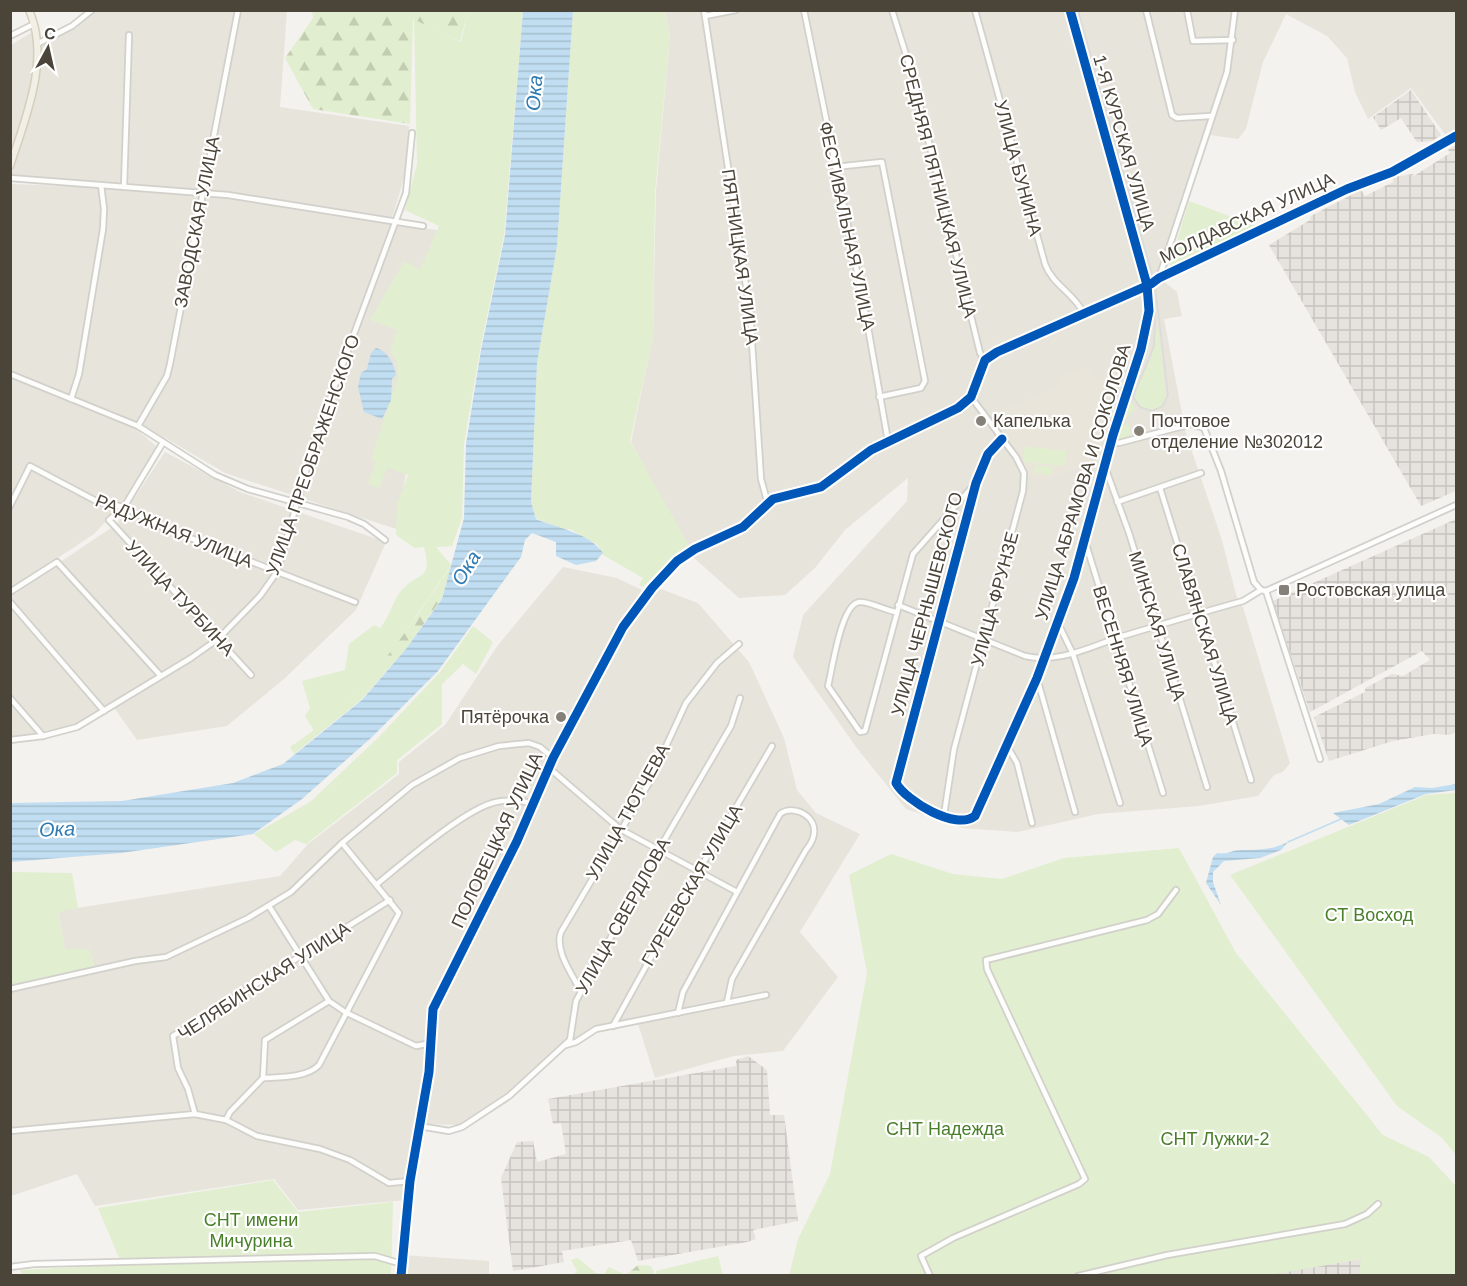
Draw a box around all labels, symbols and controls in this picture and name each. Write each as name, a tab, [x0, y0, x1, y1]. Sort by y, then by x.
north arrow	[18, 18, 78, 78]
text: С	[43, 24, 57, 43]
street label: СРЕДНЯЯ ПЯТНИЦКАЯ УЛИЦА	[896, 52, 980, 320]
street label: 1-Я КУРСКАЯ УЛИЦА	[1089, 53, 1159, 233]
water label: Ока	[521, 74, 547, 112]
street label: УЛИЦА БУНИНА	[990, 98, 1046, 238]
street label: ФЕСТИВАЛЬНАЯ УЛИЦА	[815, 120, 879, 332]
street label: ЗАВОДСКАЯ УЛИЦА	[171, 134, 223, 310]
street label: ПЯТНИЦКАЯ УЛИЦА	[718, 168, 762, 346]
street label: МОЛДАВСКАЯ УЛИЦА	[1156, 169, 1338, 267]
street label: УЛИЦА ПРЕОБРАЖЕНСКОГО	[262, 332, 364, 578]
street label: УЛИЦА АБРАМОВА И СОКОЛОВА	[1031, 341, 1135, 623]
place label: Капелька	[993, 411, 1072, 431]
place label: Почтовое отделение №302012	[1151, 411, 1323, 452]
marker: Капелька	[974, 414, 988, 428]
marker: Почтовое отделение №302012	[1132, 424, 1146, 438]
street label: РАДУЖНАЯ УЛИЦА	[92, 490, 256, 572]
street label: УЛИЦА ЧЕРНЫШЕВСКОГО	[887, 490, 967, 718]
street label: УЛИЦА ФРУНЗЕ	[967, 530, 1023, 668]
street label: УЛИЦА ТУРБИНА	[121, 536, 239, 660]
street label: СЛАВЯНСКАЯ УЛИЦА	[1168, 541, 1242, 727]
water label: Ока	[447, 547, 485, 589]
street label: МИНСКАЯ УЛИЦА	[1125, 549, 1189, 703]
place label: Ростовская улица	[1296, 580, 1446, 600]
street label: ВЕСЕННЯЯ УЛИЦА	[1089, 583, 1157, 749]
marker: Ростовская улица	[1277, 583, 1291, 597]
place label: Пятёрочка	[461, 707, 550, 727]
marker: Пятёрочка	[554, 710, 568, 724]
street label: УЛИЦА ТЮТЧЕВА	[582, 740, 674, 884]
street label: ПОЛОВЕЦКАЯ УЛИЦА	[448, 749, 546, 931]
street label: ГУРЕЕВСКАЯ УЛИЦА	[638, 801, 746, 969]
water label: Ока	[39, 817, 75, 841]
street label: УЛИЦА СВЕРДЛОВА	[572, 835, 674, 997]
park label: СТ Восход	[1325, 905, 1414, 925]
street label: ЧЕЛЯБИНСКАЯ УЛИЦА	[174, 918, 354, 1044]
park label: СНТ Надежда	[886, 1119, 1005, 1139]
park label: СНТ Лужки-2	[1160, 1129, 1270, 1149]
park label: СНТ имени Мичурина	[204, 1210, 298, 1251]

